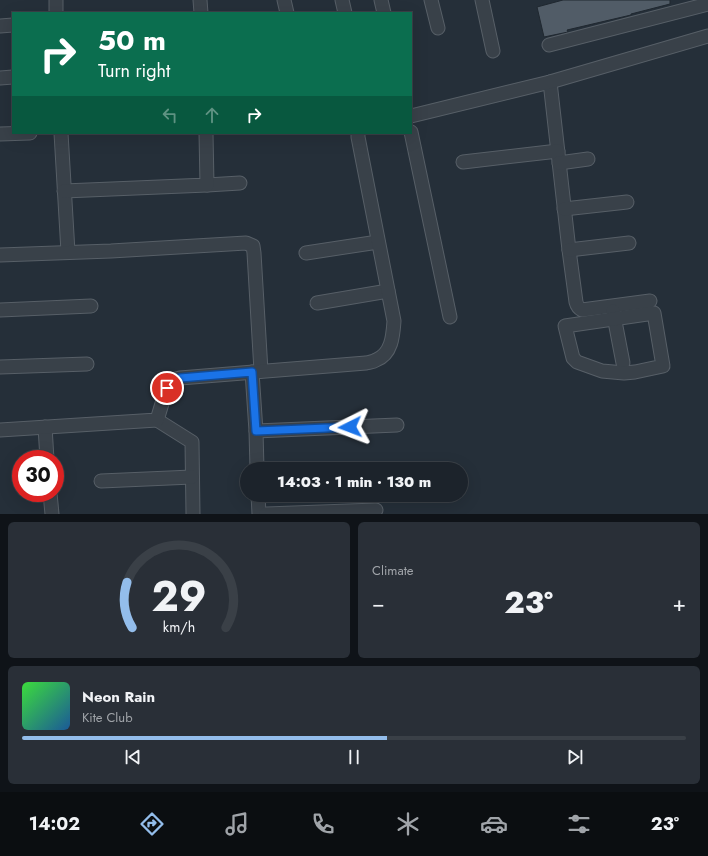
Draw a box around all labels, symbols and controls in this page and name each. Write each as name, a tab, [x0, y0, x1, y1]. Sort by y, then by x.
text: 50 m	[98, 20, 166, 61]
icon: right	[32, 28, 84, 80]
text: Turn right	[98, 58, 170, 84]
icon: left	[159, 104, 181, 126]
icon: ahead	[201, 104, 223, 126]
icon: right	[243, 104, 265, 126]
pin	[150, 371, 184, 405]
icon: arrive	[156, 377, 178, 399]
position arrow	[329, 406, 371, 448]
speed limit sign: 30	[12, 450, 64, 502]
text: 14:03 · 1 min · 130 m	[277, 471, 431, 493]
text: Climate	[372, 561, 413, 580]
text: 29	[151, 566, 207, 627]
text: 23°	[504, 581, 553, 624]
text: −	[372, 587, 385, 619]
text: +	[672, 587, 686, 619]
text: km/h	[163, 617, 195, 637]
text: Neon Rain	[82, 686, 155, 708]
text: Kite Club	[82, 708, 133, 727]
icon: previous	[122, 746, 144, 768]
icon: pause	[343, 746, 365, 768]
icon: next	[564, 746, 586, 768]
icon: directions	[138, 810, 166, 838]
icon: music	[223, 810, 251, 838]
icon: phone	[309, 810, 337, 838]
icon: climate	[394, 810, 422, 838]
icon: car	[480, 810, 508, 838]
icon: filters	[565, 810, 593, 838]
text: 14:02	[29, 811, 80, 837]
text: 23°	[651, 811, 679, 837]

